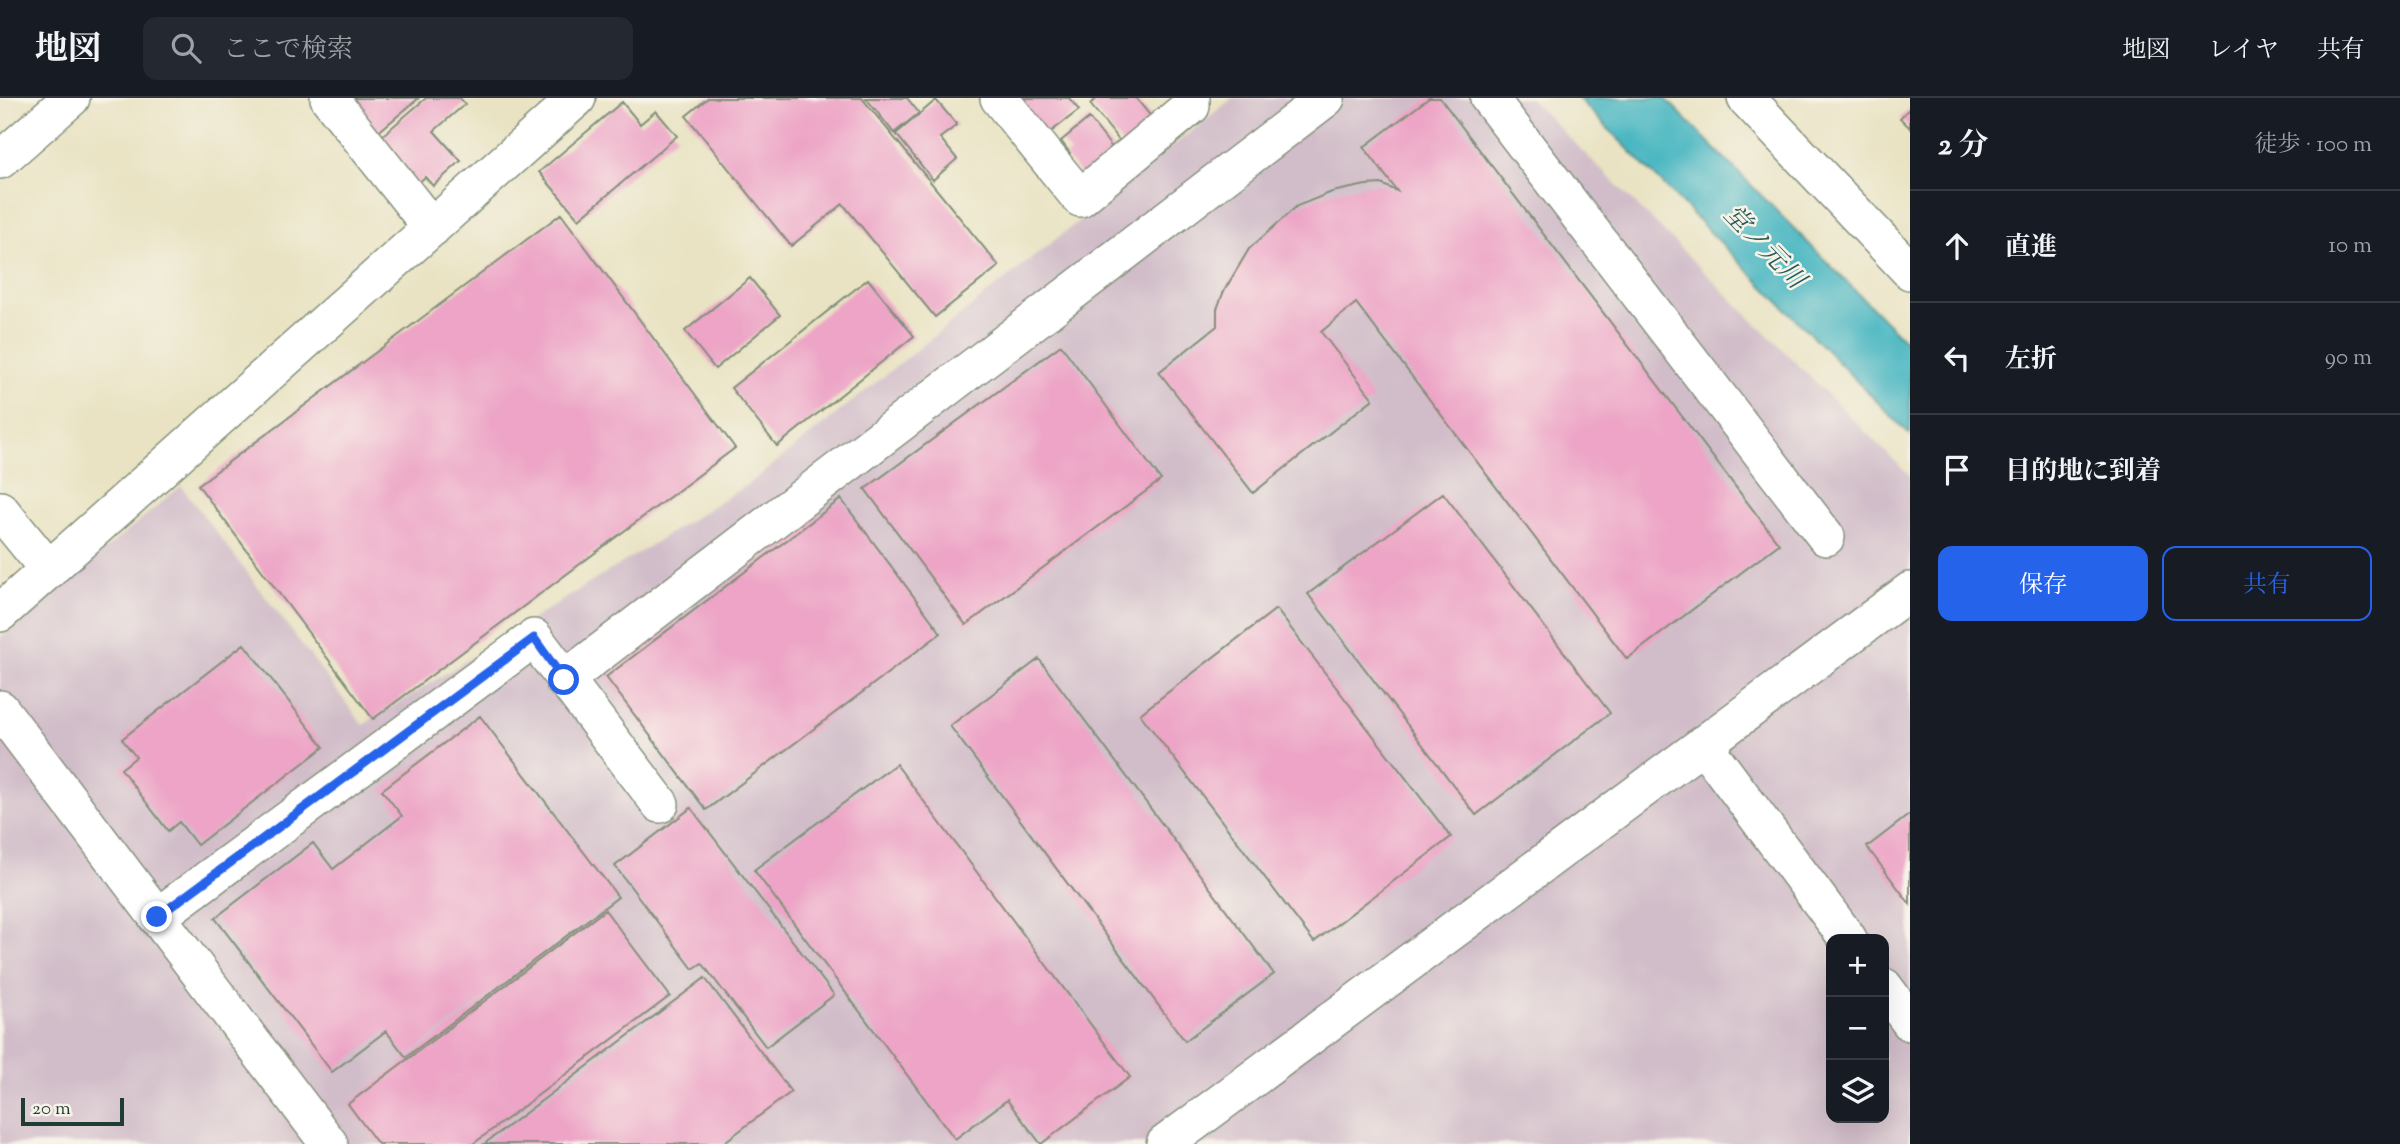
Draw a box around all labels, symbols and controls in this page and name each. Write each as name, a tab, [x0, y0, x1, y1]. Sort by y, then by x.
search box	[143, 17, 633, 80]
text: 地図	[35, 27, 101, 75]
icon: search	[167, 29, 205, 67]
text: ここで検索	[223, 32, 353, 69]
text: 地図	[2122, 34, 2170, 68]
text: レイヤ	[2208, 34, 2279, 68]
text: 共有	[2317, 34, 2365, 68]
text: 2 分	[1938, 125, 1988, 168]
text: 徒歩 · 100 m	[2255, 129, 2372, 162]
water label: 堂ノ元川	[1714, 197, 1815, 300]
icon: ahead	[1938, 227, 1976, 265]
text: 直進	[2005, 230, 2057, 267]
text: 10 m	[2328, 230, 2372, 263]
icon: left	[1938, 339, 1976, 377]
text: 左折	[2005, 342, 2057, 379]
text: 90 m	[2325, 342, 2372, 375]
icon: arrive	[1938, 451, 1976, 489]
text: 目的地に到着	[2005, 454, 2161, 491]
button: 保存	[1938, 546, 2148, 621]
button: 共有	[2162, 546, 2372, 621]
route start	[548, 664, 579, 695]
route end	[141, 901, 172, 932]
map controls	[1826, 934, 1889, 1123]
button: +	[1826, 934, 1889, 997]
button: −	[1826, 997, 1889, 1060]
button: layers	[1826, 1060, 1889, 1123]
scale bar	[21, 1095, 124, 1127]
text: 20 m	[32, 1096, 71, 1123]

